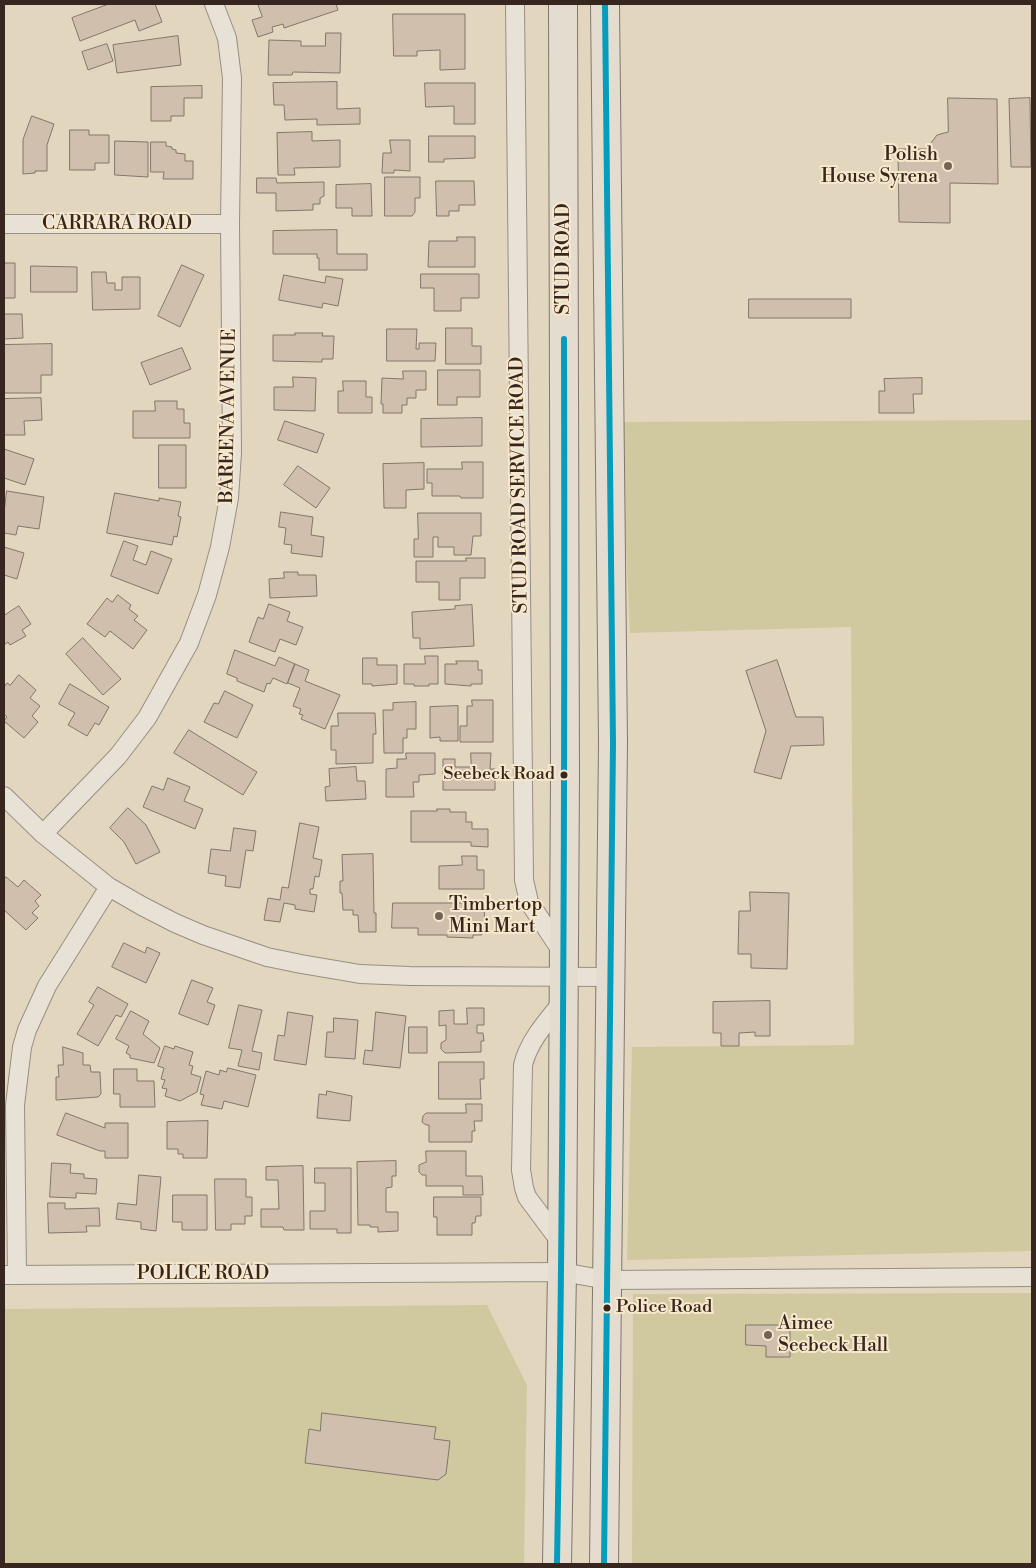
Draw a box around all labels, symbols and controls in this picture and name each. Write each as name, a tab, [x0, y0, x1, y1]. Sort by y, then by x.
place label: Polish House Syrena	[821, 144, 938, 188]
marker: Polish House Syrena	[942, 160, 954, 172]
street label: STUD ROAD	[553, 203, 575, 315]
street label: CARRARA ROAD	[42, 213, 192, 235]
street label: BAREENA AVENUE	[216, 328, 242, 504]
street label: STUD ROAD SERVICE ROAD	[506, 356, 534, 614]
place label: Seebeck Road	[443, 764, 555, 786]
marker: Seebeck Road	[559, 770, 569, 780]
place label: Timbertop Mini Mart	[449, 894, 542, 938]
marker: Timbertop Mini Mart	[433, 910, 445, 922]
street label: POLICE ROAD	[137, 1263, 269, 1285]
place label: Police Road	[616, 1297, 712, 1319]
marker: Police Road	[602, 1303, 612, 1313]
place label: Aimee Seebeck Hall	[778, 1313, 888, 1357]
marker: Aimee Seebeck Hall	[762, 1329, 774, 1341]

